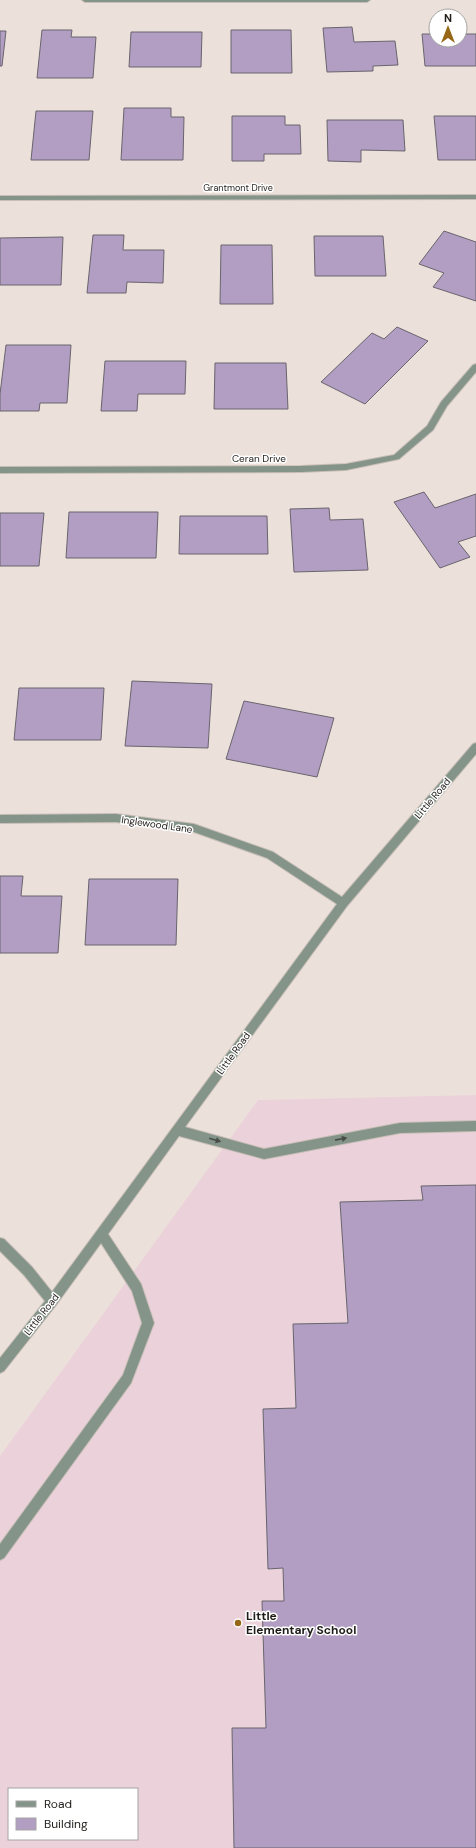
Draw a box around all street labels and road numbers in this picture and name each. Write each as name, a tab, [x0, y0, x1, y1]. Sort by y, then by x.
street label: Grantmont Drive	[203, 182, 273, 194]
street label: Ceran Drive	[232, 452, 286, 465]
street label: Little Road	[412, 775, 453, 821]
street label: Inglewood Lane	[121, 813, 194, 836]
street label: Little Road	[214, 1030, 253, 1077]
street label: Little Road	[21, 1291, 62, 1338]

